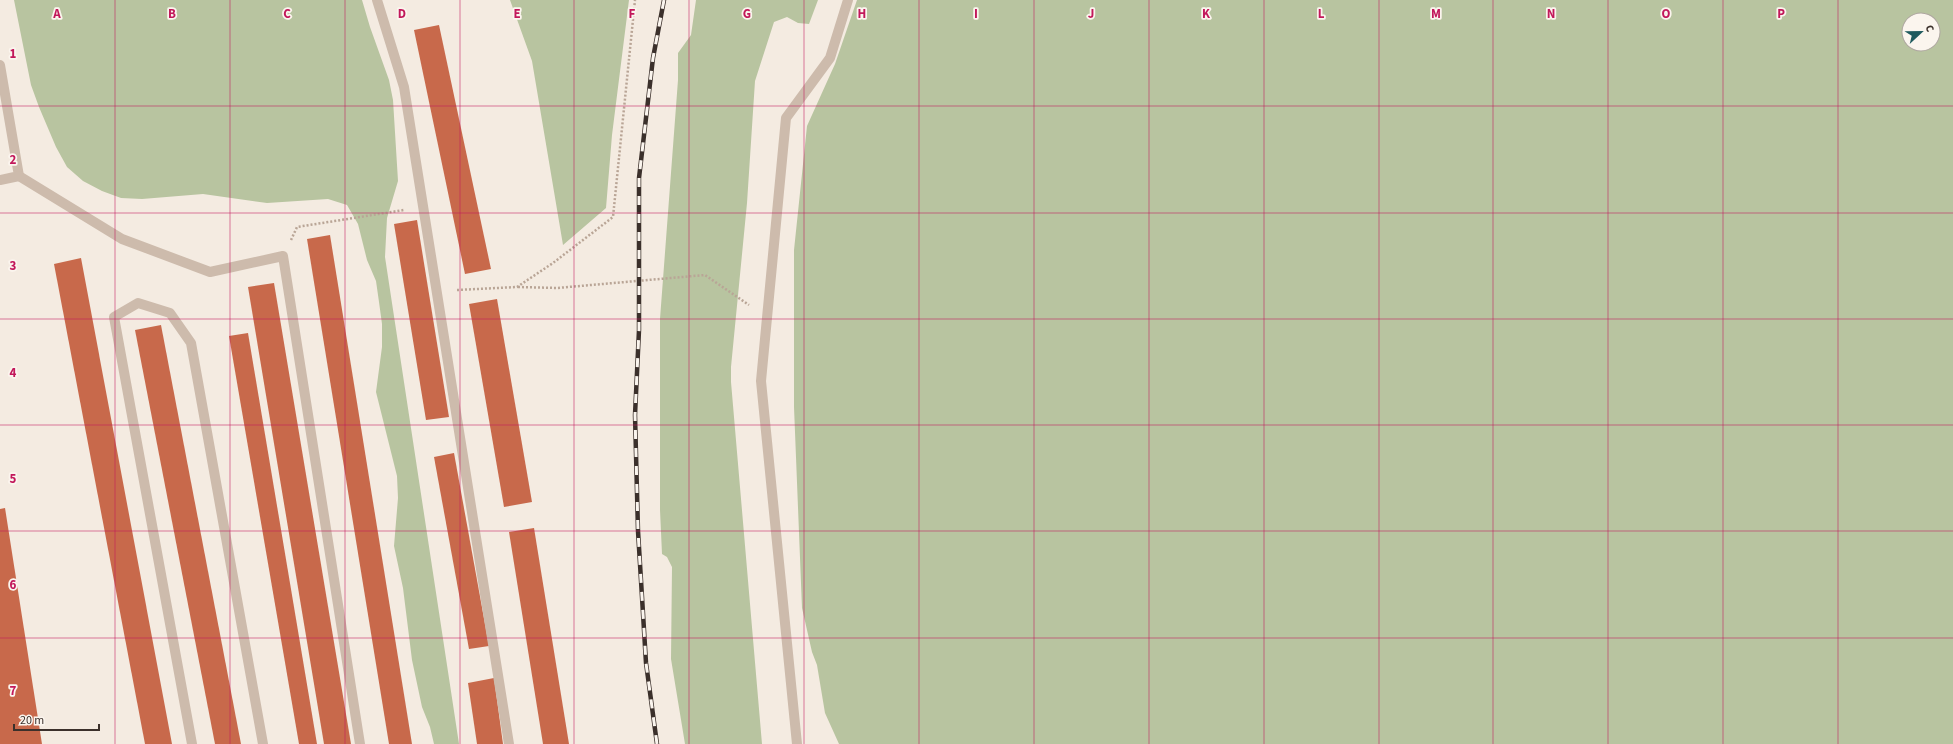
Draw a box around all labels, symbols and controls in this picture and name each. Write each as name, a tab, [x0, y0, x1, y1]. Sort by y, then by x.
text: A	[52, 5, 61, 23]
text: B	[168, 5, 176, 23]
text: C	[283, 5, 291, 23]
text: D	[398, 5, 406, 23]
text: E	[513, 5, 521, 23]
text: F	[629, 5, 636, 23]
text: G	[743, 5, 751, 23]
text: H	[858, 5, 866, 23]
text: I	[974, 5, 978, 23]
text: J	[1088, 5, 1094, 23]
text: K	[1202, 5, 1211, 23]
text: L	[1318, 5, 1325, 23]
text: M	[1431, 5, 1441, 23]
text: N	[1547, 5, 1555, 23]
text: O	[1662, 5, 1671, 23]
text: P	[1777, 5, 1785, 23]
north arrow	[1901, 12, 1941, 52]
text: С	[1922, 23, 1938, 35]
text: 1	[10, 45, 17, 63]
text: 2	[10, 151, 17, 169]
text: 3	[10, 257, 17, 275]
text: 4	[10, 364, 17, 382]
text: 5	[10, 470, 17, 488]
text: 6	[10, 576, 17, 594]
text: 7	[10, 682, 17, 700]
scale bar	[14, 706, 99, 732]
text: 20 m	[20, 712, 44, 729]

